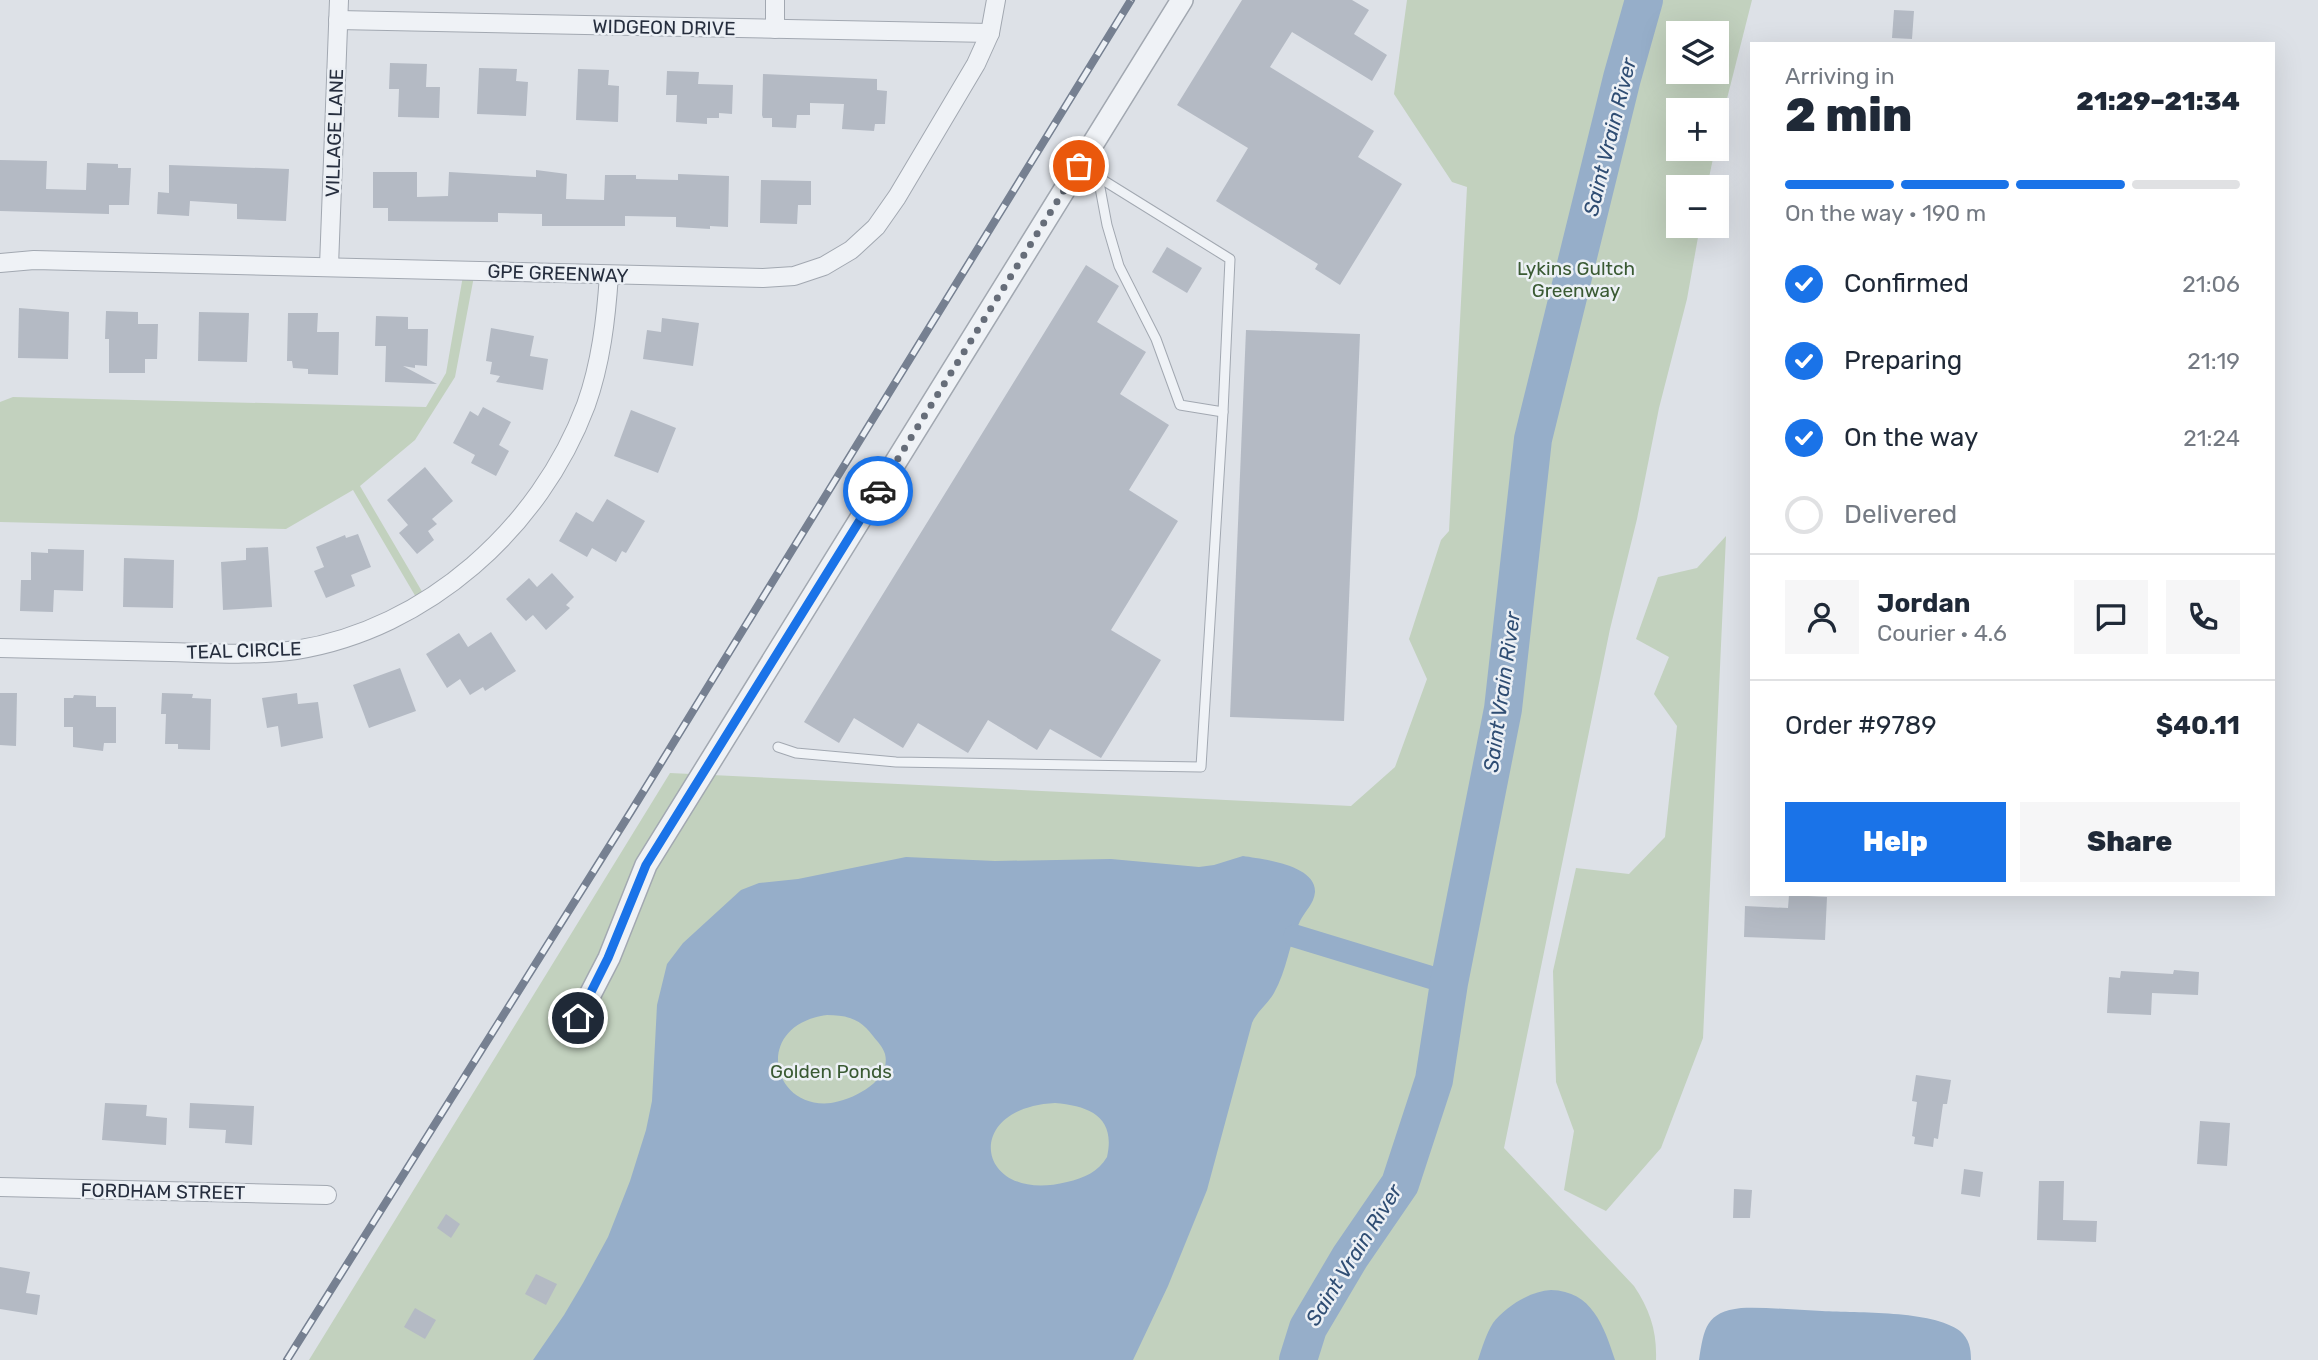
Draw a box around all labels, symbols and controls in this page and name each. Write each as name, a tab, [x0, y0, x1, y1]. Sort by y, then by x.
street label: WIDGEON DRIVE	[592, 15, 736, 40]
map controls	[1666, 21, 1729, 238]
button: layers	[1666, 21, 1729, 84]
water label: Saint Vrain River	[1578, 54, 1641, 218]
text: Arriving in	[1785, 62, 1895, 90]
street label: VILLAGE LANE	[321, 68, 348, 198]
text: 21:29–21:34	[2076, 86, 2240, 117]
text: 2 min	[1785, 88, 1912, 143]
button: +	[1666, 98, 1729, 161]
pin	[1049, 136, 1109, 196]
icon: bag	[1060, 147, 1098, 185]
button: −	[1666, 175, 1729, 238]
text: On the way · 190 m	[1785, 199, 1986, 227]
park label: Lykins Gultch Greenway	[1517, 257, 1635, 302]
street label: GPE GREENWAY	[487, 260, 629, 287]
icon: check	[1785, 265, 1823, 303]
text: Confirmed	[1844, 268, 1969, 299]
text: 21:06	[2182, 270, 2240, 298]
icon: check	[1785, 342, 1823, 380]
text: Preparing	[1844, 345, 1962, 376]
text: 21:19	[2187, 347, 2240, 375]
icon: check	[1785, 419, 1823, 457]
text: On the way	[1844, 422, 1978, 453]
text: 21:24	[2183, 424, 2240, 452]
courier	[843, 456, 913, 526]
icon: car	[859, 472, 897, 510]
text: Delivered	[1844, 499, 1957, 530]
button: person	[1785, 580, 1859, 654]
button: chat	[2074, 580, 2148, 654]
button: phone	[2166, 580, 2240, 654]
text: Jordan	[1877, 588, 1970, 619]
water label: Saint Vrain River	[1478, 609, 1525, 774]
text: Courier · 4.6	[1877, 619, 2007, 647]
street label: TEAL CIRCLE	[186, 637, 302, 664]
text: Order #9789	[1785, 710, 1937, 741]
text: $40.11	[2156, 710, 2240, 741]
button: Help	[1785, 802, 2006, 882]
button: Share	[2020, 802, 2240, 882]
pin	[548, 988, 608, 1048]
icon: home	[559, 999, 597, 1037]
park label: Golden Ponds	[770, 1060, 892, 1083]
street label: FORDHAM STREET	[81, 1179, 245, 1204]
water label: Saint Vrain River	[1300, 1179, 1408, 1330]

